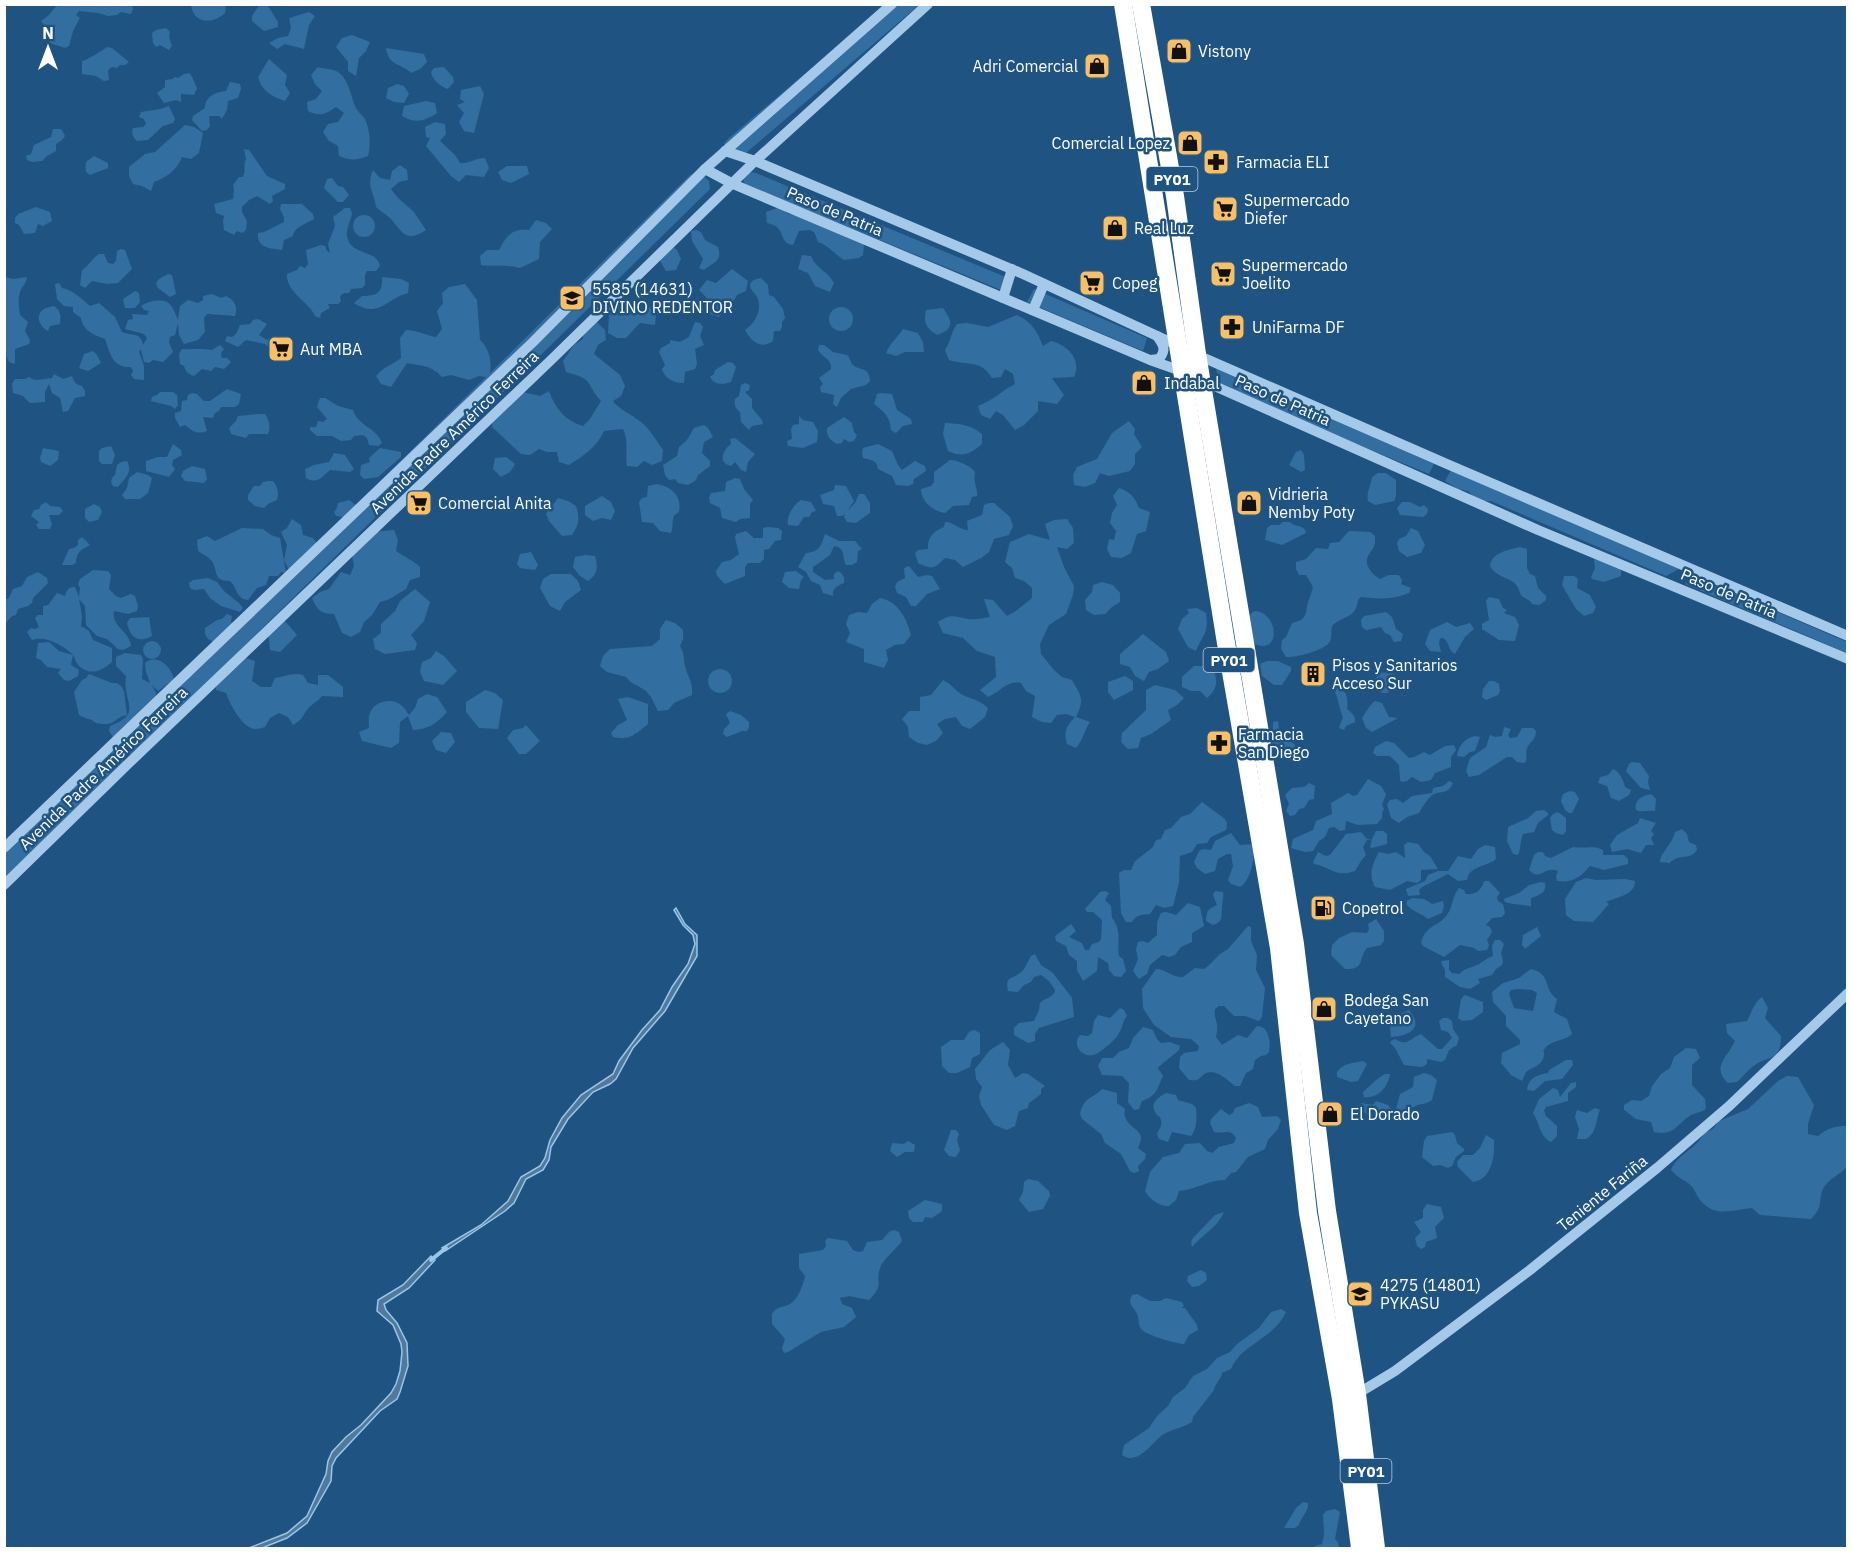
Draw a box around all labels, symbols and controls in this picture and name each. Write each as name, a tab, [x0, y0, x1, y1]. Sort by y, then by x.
north arrow	[18, 18, 78, 78]
text: N	[42, 23, 54, 43]
shop icon: Vistony	[1164, 36, 1194, 66]
place label: Vistony	[1198, 41, 1251, 61]
shop icon: Adri Comercial	[1082, 51, 1112, 81]
place label: Adri Comercial	[972, 56, 1078, 76]
shop icon: Comercial Lopez	[1175, 128, 1205, 158]
place label: Comercial Lopez	[1052, 133, 1170, 153]
pharmacy icon: Farmacia ELI	[1201, 147, 1231, 177]
place label: Farmacia ELI	[1236, 152, 1329, 172]
road number: PY01	[1146, 167, 1198, 191]
street label: Paso de Patria	[784, 182, 887, 240]
place label: Supermercado Diefer	[1244, 190, 1350, 228]
supermarket icon: Supermercado Diefer	[1210, 194, 1240, 224]
shop icon: Real Luz	[1100, 213, 1130, 243]
place label: Real Luz	[1134, 218, 1194, 238]
place label: Supermercado Joelito	[1242, 255, 1348, 293]
supermarket icon: Supermercado Joelito	[1208, 259, 1238, 289]
supermarket icon: Copeg	[1077, 268, 1107, 298]
place label: Copeg	[1112, 273, 1158, 293]
place label: 5585 (14631) DIVINO REDENTOR	[592, 279, 733, 317]
school or university icon: 5585 (14631) DIVINO REDENTOR	[557, 283, 587, 313]
pharmacy icon: UniFarma DF	[1217, 312, 1247, 342]
place label: UniFarma DF	[1252, 317, 1345, 337]
supermarket icon: Aut MBA	[266, 334, 296, 364]
place label: Aut MBA	[300, 339, 362, 359]
street label: Avenida Padre Américo Ferreira	[366, 346, 543, 518]
shop icon: Indabal	[1129, 368, 1159, 398]
street label: Paso de Patria	[1232, 370, 1334, 430]
place label: Indabal	[1164, 373, 1220, 393]
place label: Vidrieria Nemby Poty	[1268, 484, 1355, 522]
supermarket icon: Comercial Anita	[404, 488, 434, 518]
shop icon: Vidrieria Nemby Poty	[1234, 488, 1264, 518]
place label: Comercial Anita	[438, 493, 552, 513]
street label: Paso de Patria	[1678, 564, 1781, 622]
road number: PY01	[1204, 648, 1254, 672]
place label: Pisos y Sanitarios Acceso Sur	[1332, 655, 1458, 693]
building icon: Pisos y Sanitarios Acceso Sur	[1298, 659, 1328, 689]
street label: Avenida Padre Américo Ferreira	[15, 682, 192, 854]
place label: Farmacia San Diego	[1238, 724, 1310, 762]
pharmacy icon: Farmacia San Diego	[1204, 728, 1234, 758]
fuel station icon: Copetrol	[1308, 893, 1338, 923]
place label: Copetrol	[1342, 898, 1404, 918]
place label: Bodega San Cayetano	[1344, 990, 1429, 1028]
shop icon: Bodega San Cayetano	[1309, 994, 1339, 1024]
shop icon: El Dorado	[1315, 1099, 1345, 1129]
place label: El Dorado	[1350, 1104, 1420, 1124]
street label: Teniente Fariña	[1553, 1150, 1652, 1235]
place label: 4275 (14801) PYKASU	[1380, 1275, 1481, 1313]
school or university icon: 4275 (14801) PYKASU	[1345, 1279, 1375, 1309]
road number: PY01	[1340, 1459, 1392, 1483]

